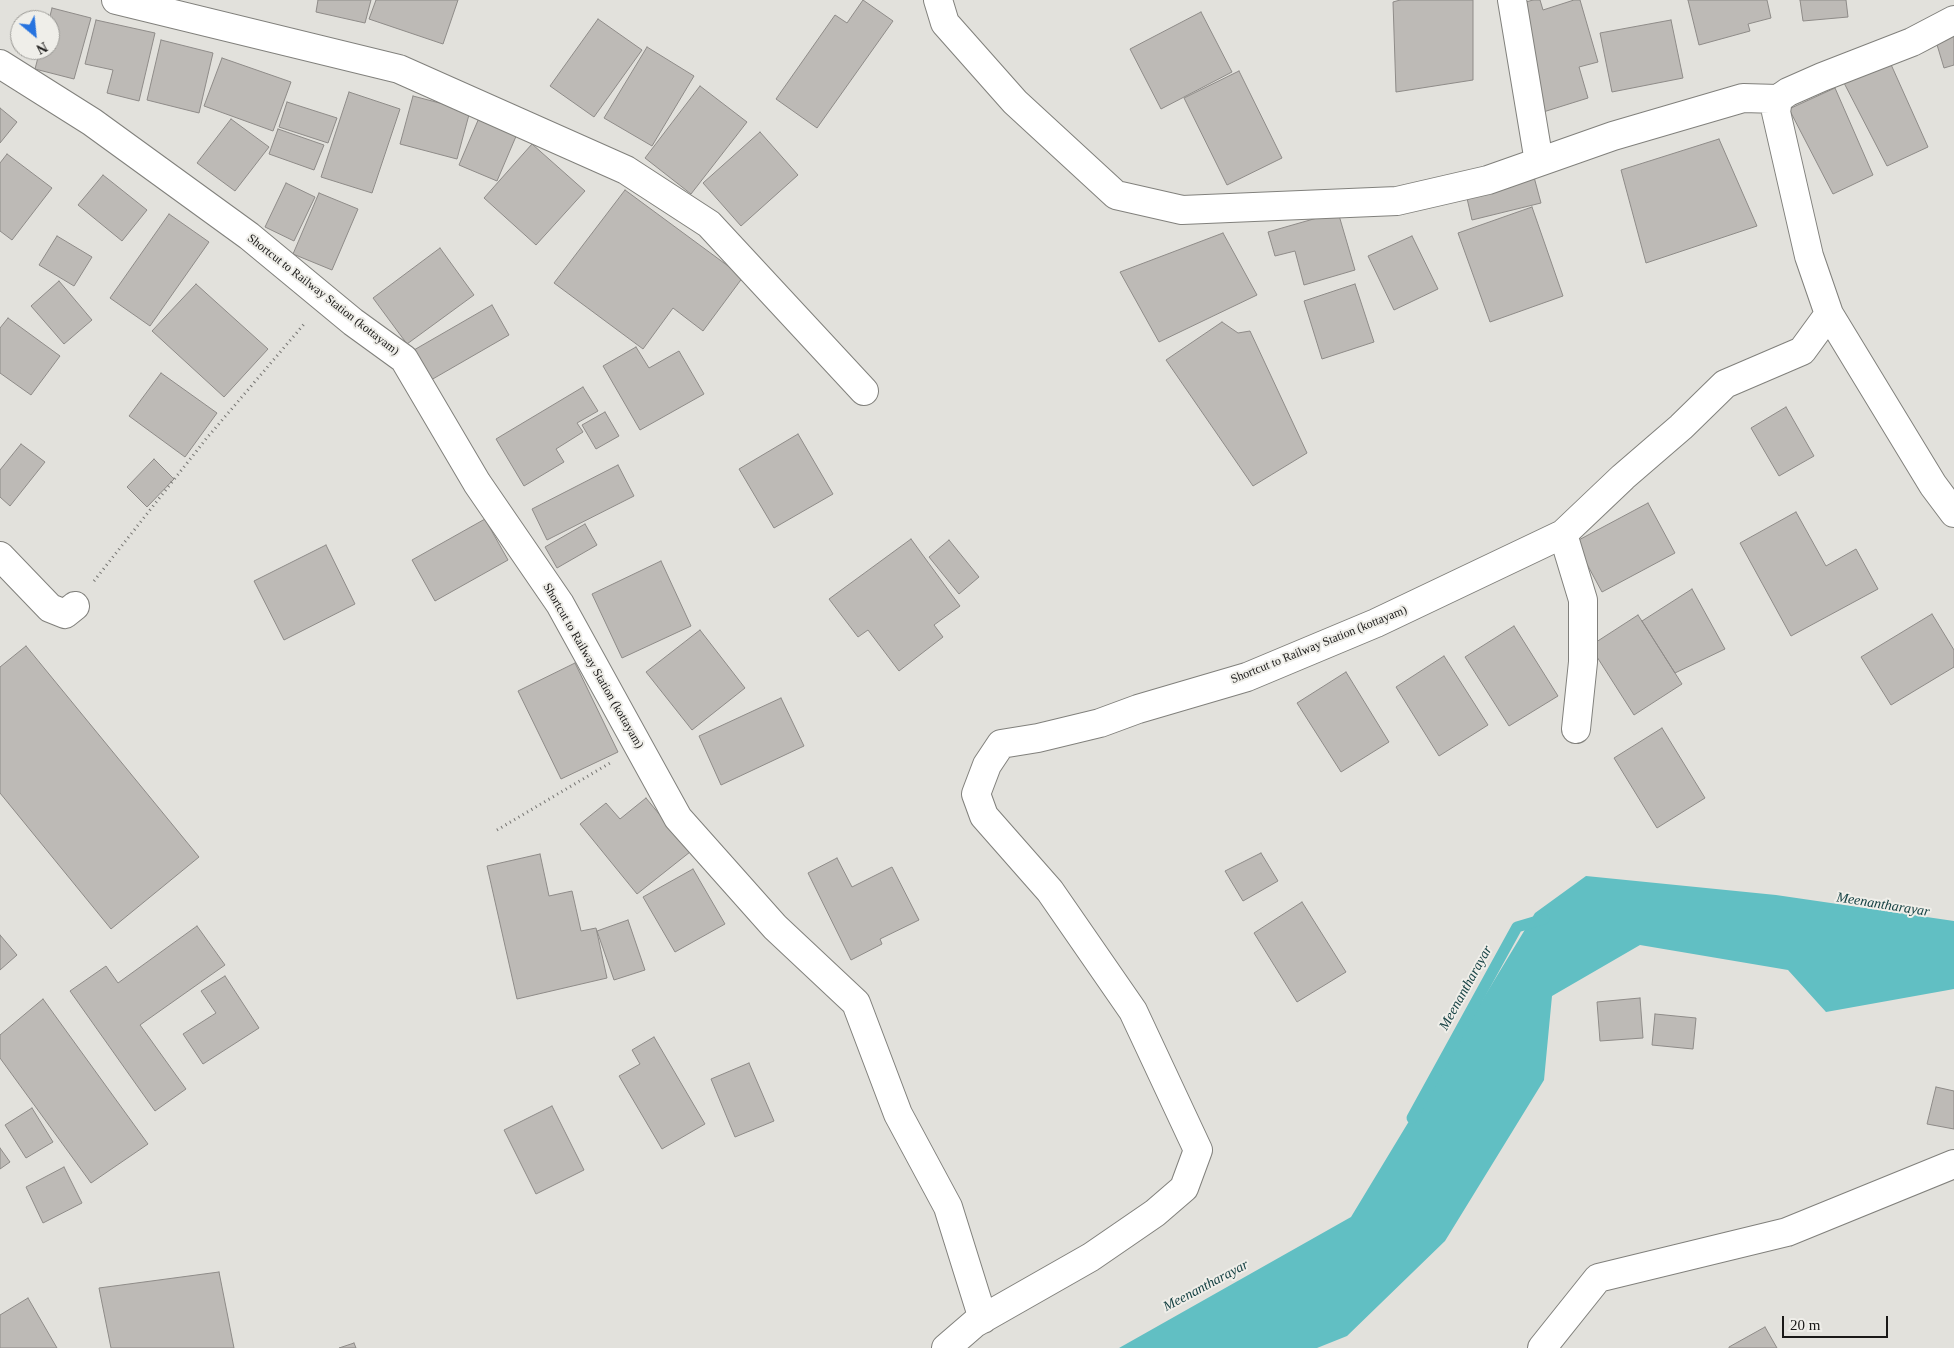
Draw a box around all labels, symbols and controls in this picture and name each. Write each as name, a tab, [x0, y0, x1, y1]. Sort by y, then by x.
north arrow	[10, 10, 60, 60]
text: N	[34, 39, 50, 57]
street label: Shortcut to Railway Station (kottayam)	[244, 231, 402, 359]
street label: Shortcut to Railway Station (kottayam)	[540, 581, 646, 751]
street label: Shortcut to Railway Station (kottayam)	[1229, 603, 1409, 687]
water label: Meenantharayar	[1835, 889, 1931, 921]
water label: Meenantharayar	[1436, 943, 1496, 1033]
water label: Meenantharayar	[1161, 1256, 1251, 1316]
scale bar	[1784, 1306, 1890, 1338]
text: 20 m	[1790, 1317, 1820, 1333]

